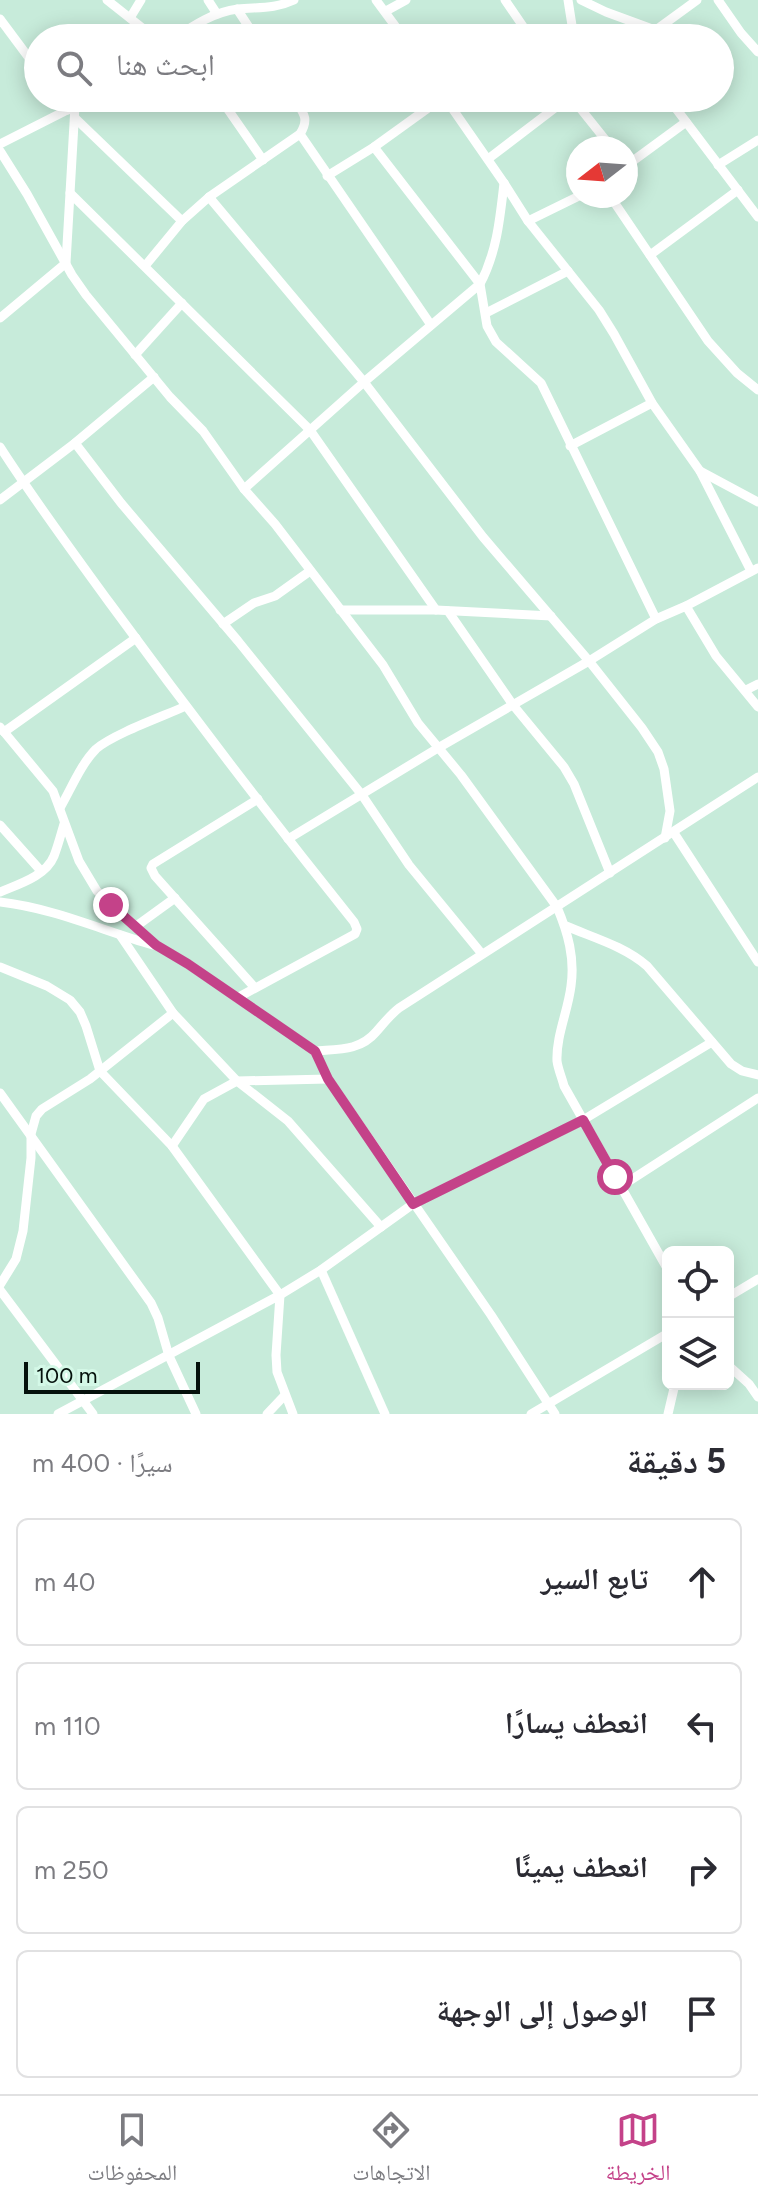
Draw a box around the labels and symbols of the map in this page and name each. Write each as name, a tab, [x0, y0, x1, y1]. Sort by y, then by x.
north arrow	[566, 136, 638, 208]
route end	[93, 887, 129, 923]
route start	[597, 1159, 633, 1195]
scale bar	[24, 1358, 200, 1394]

